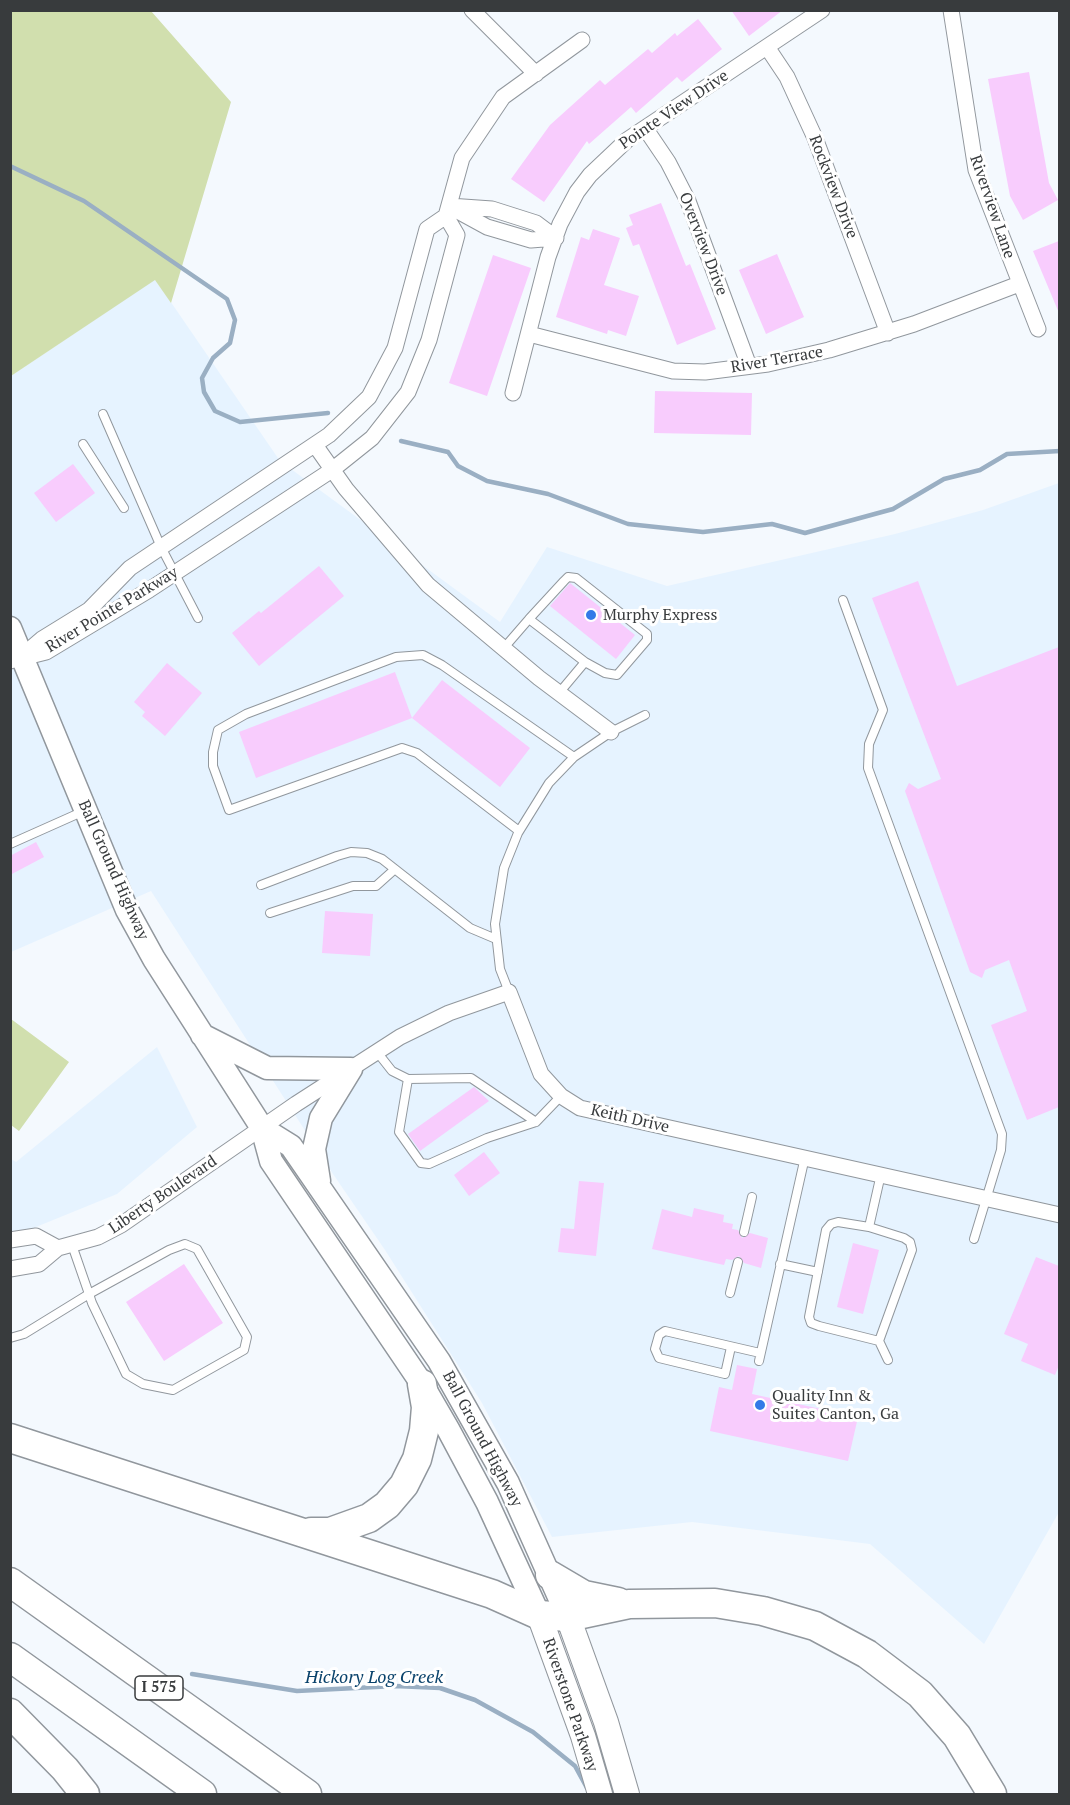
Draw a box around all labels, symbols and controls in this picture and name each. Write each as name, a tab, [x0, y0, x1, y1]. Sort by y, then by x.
street label: Pointe View Drive	[616, 66, 732, 154]
street label: Rockview Drive	[804, 133, 862, 241]
street label: Riverview Lane	[965, 153, 1019, 261]
street label: Overview Drive	[675, 190, 731, 298]
street label: River Terrace	[729, 342, 825, 378]
street label: River Pointe Parkway	[42, 563, 182, 657]
place label: Murphy Express	[603, 605, 717, 625]
marker: Murphy Express	[584, 608, 598, 622]
street label: Ball Ground Highway	[74, 797, 152, 943]
street label: Keith Drive	[589, 1101, 671, 1137]
street label: Liberty Boulevard	[105, 1152, 221, 1238]
street label: Ball Ground Highway	[438, 1368, 526, 1510]
place label: Quality Inn & Suites Canton, Ga	[772, 1386, 899, 1424]
marker: Quality Inn & Suites Canton, Ga	[753, 1398, 767, 1412]
street label: Riverstone Parkway	[538, 1636, 602, 1774]
water label: Hickory Log Creek	[305, 1667, 443, 1689]
road number: I 575	[135, 1676, 183, 1700]

